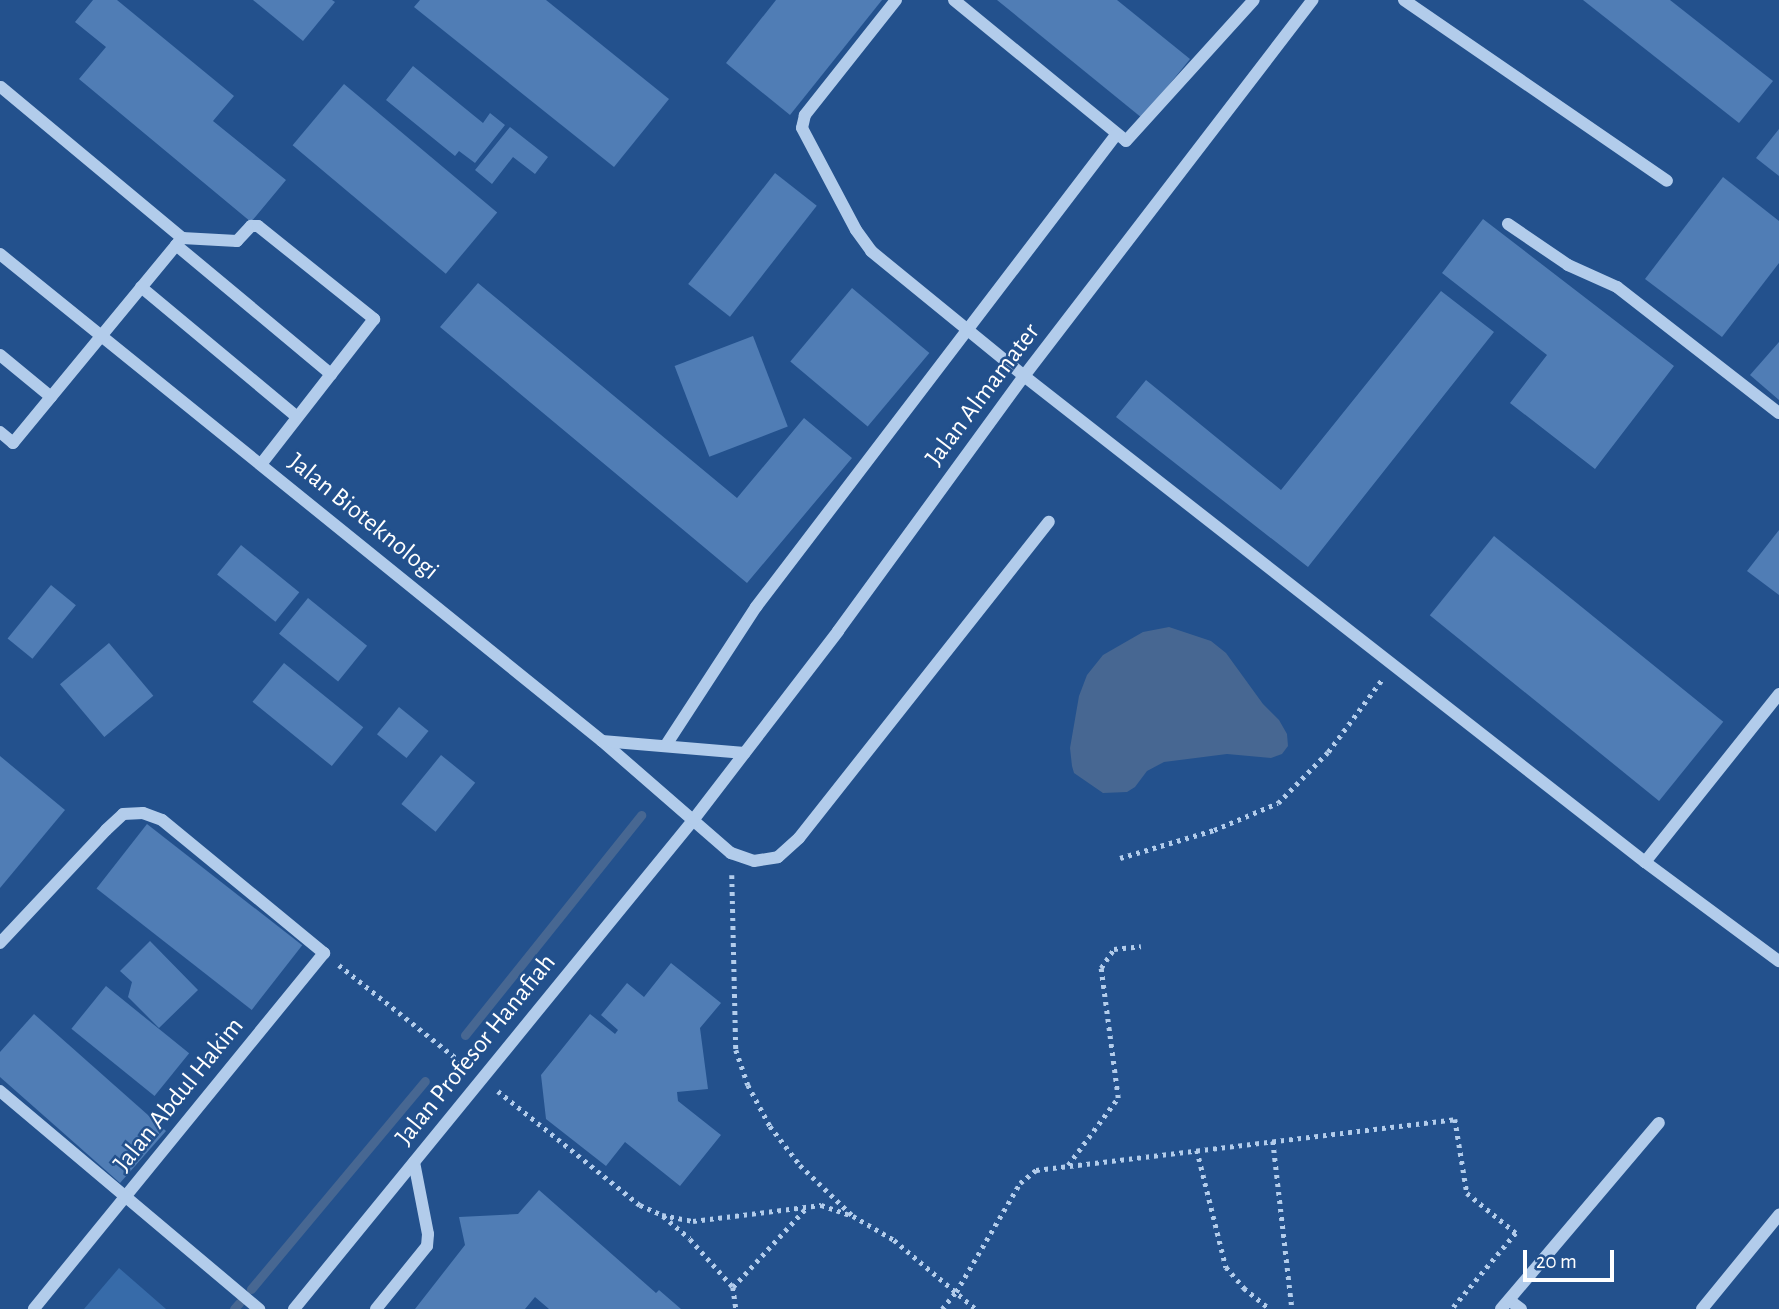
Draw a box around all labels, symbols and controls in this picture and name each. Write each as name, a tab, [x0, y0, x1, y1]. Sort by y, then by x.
street label: Jalan Almamater	[919, 318, 1047, 472]
street label: Jalan Bioteknologi	[281, 447, 445, 587]
street label: Jalan Profesor Hanafiah	[389, 948, 563, 1152]
street label: Jalan Abdul Hakim	[107, 1012, 251, 1178]
scale bar	[1527, 1236, 1618, 1280]
text: 20 m	[1536, 1251, 1577, 1272]

